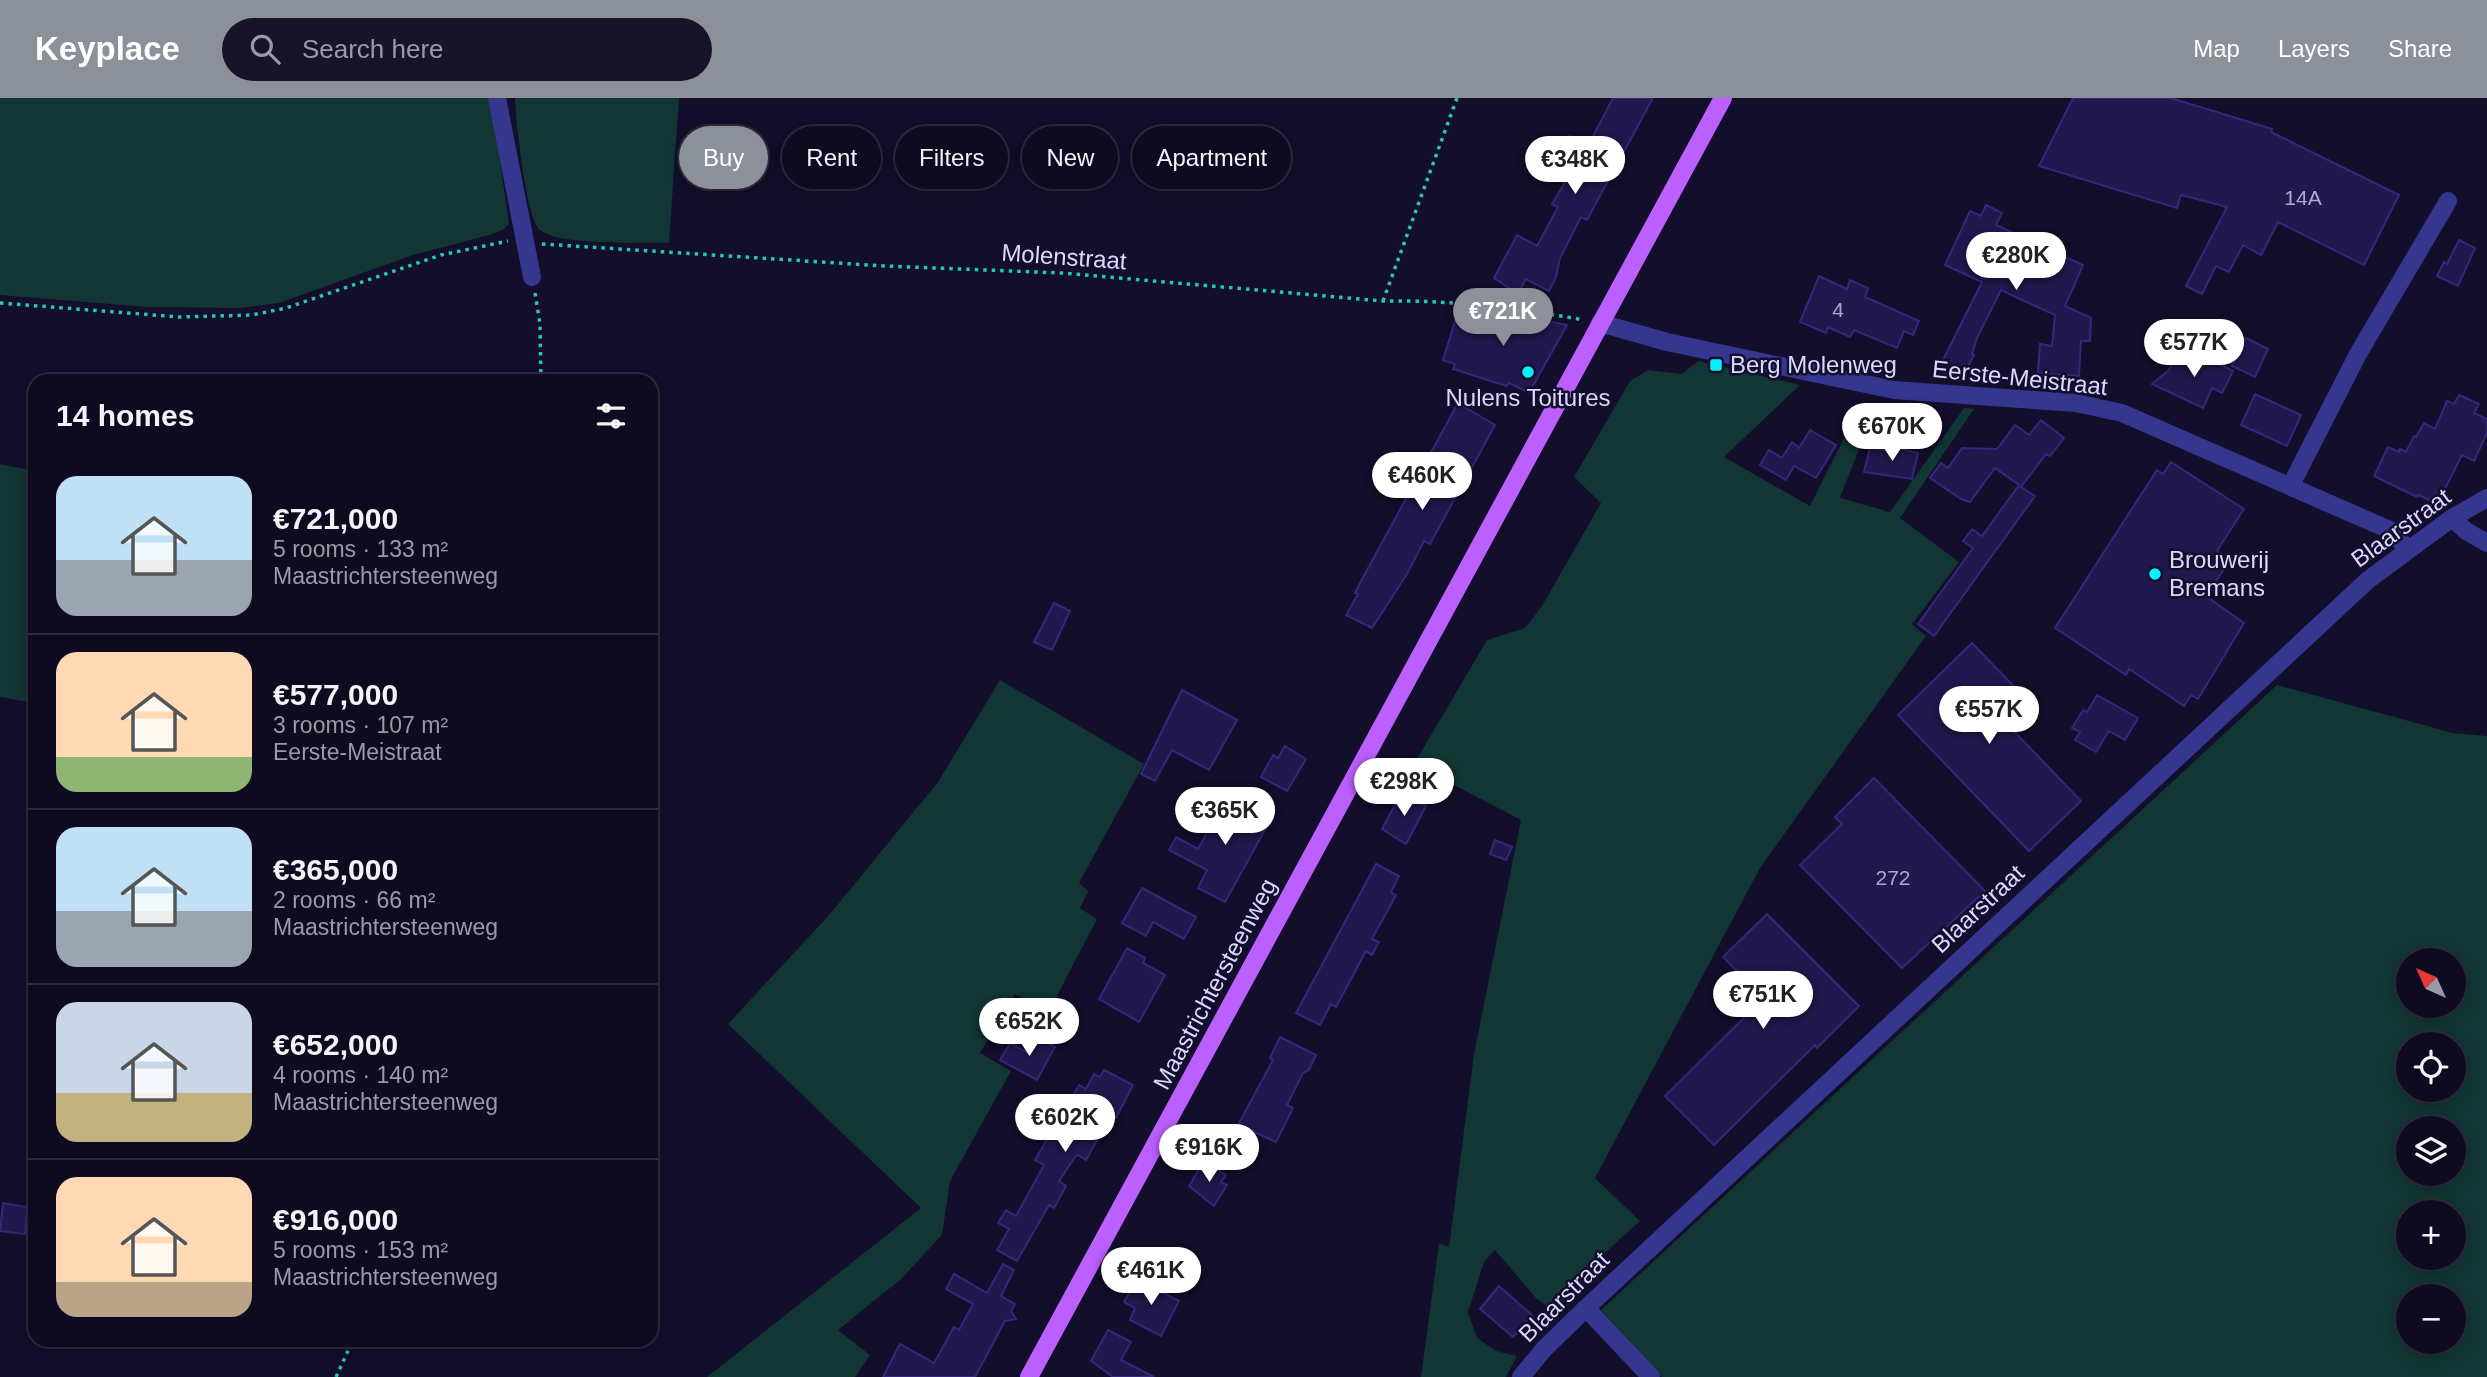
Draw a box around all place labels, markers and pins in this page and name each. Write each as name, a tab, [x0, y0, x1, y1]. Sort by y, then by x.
pin: €348K	[1526, 136, 1624, 196]
pin: €280K	[1967, 232, 2065, 292]
pin: €721K	[1454, 288, 1552, 348]
pin: €577K	[2145, 320, 2243, 379]
place label: Berg Molenweg	[1730, 351, 1897, 378]
marker: Berg Molenweg	[1708, 357, 1724, 373]
marker: Nulens Toitures	[1520, 364, 1536, 380]
place label: Nulens Toitures	[1446, 384, 1610, 411]
pin: €670K	[1843, 404, 1941, 463]
pin: €460K	[1373, 452, 1471, 512]
place label: Brouwerij Bremans	[2169, 546, 2269, 601]
marker: Brouwerij Bremans	[2147, 566, 2163, 582]
pin: €557K	[1940, 686, 2038, 746]
pin: €298K	[1355, 758, 1453, 818]
pin: €365K	[1176, 788, 1274, 847]
pin: €751K	[1714, 972, 1812, 1031]
pin: €652K	[980, 998, 1078, 1058]
pin: €602K	[1016, 1094, 1114, 1154]
pin: €916K	[1160, 1124, 1258, 1184]
pin: €461K	[1102, 1248, 1200, 1307]

